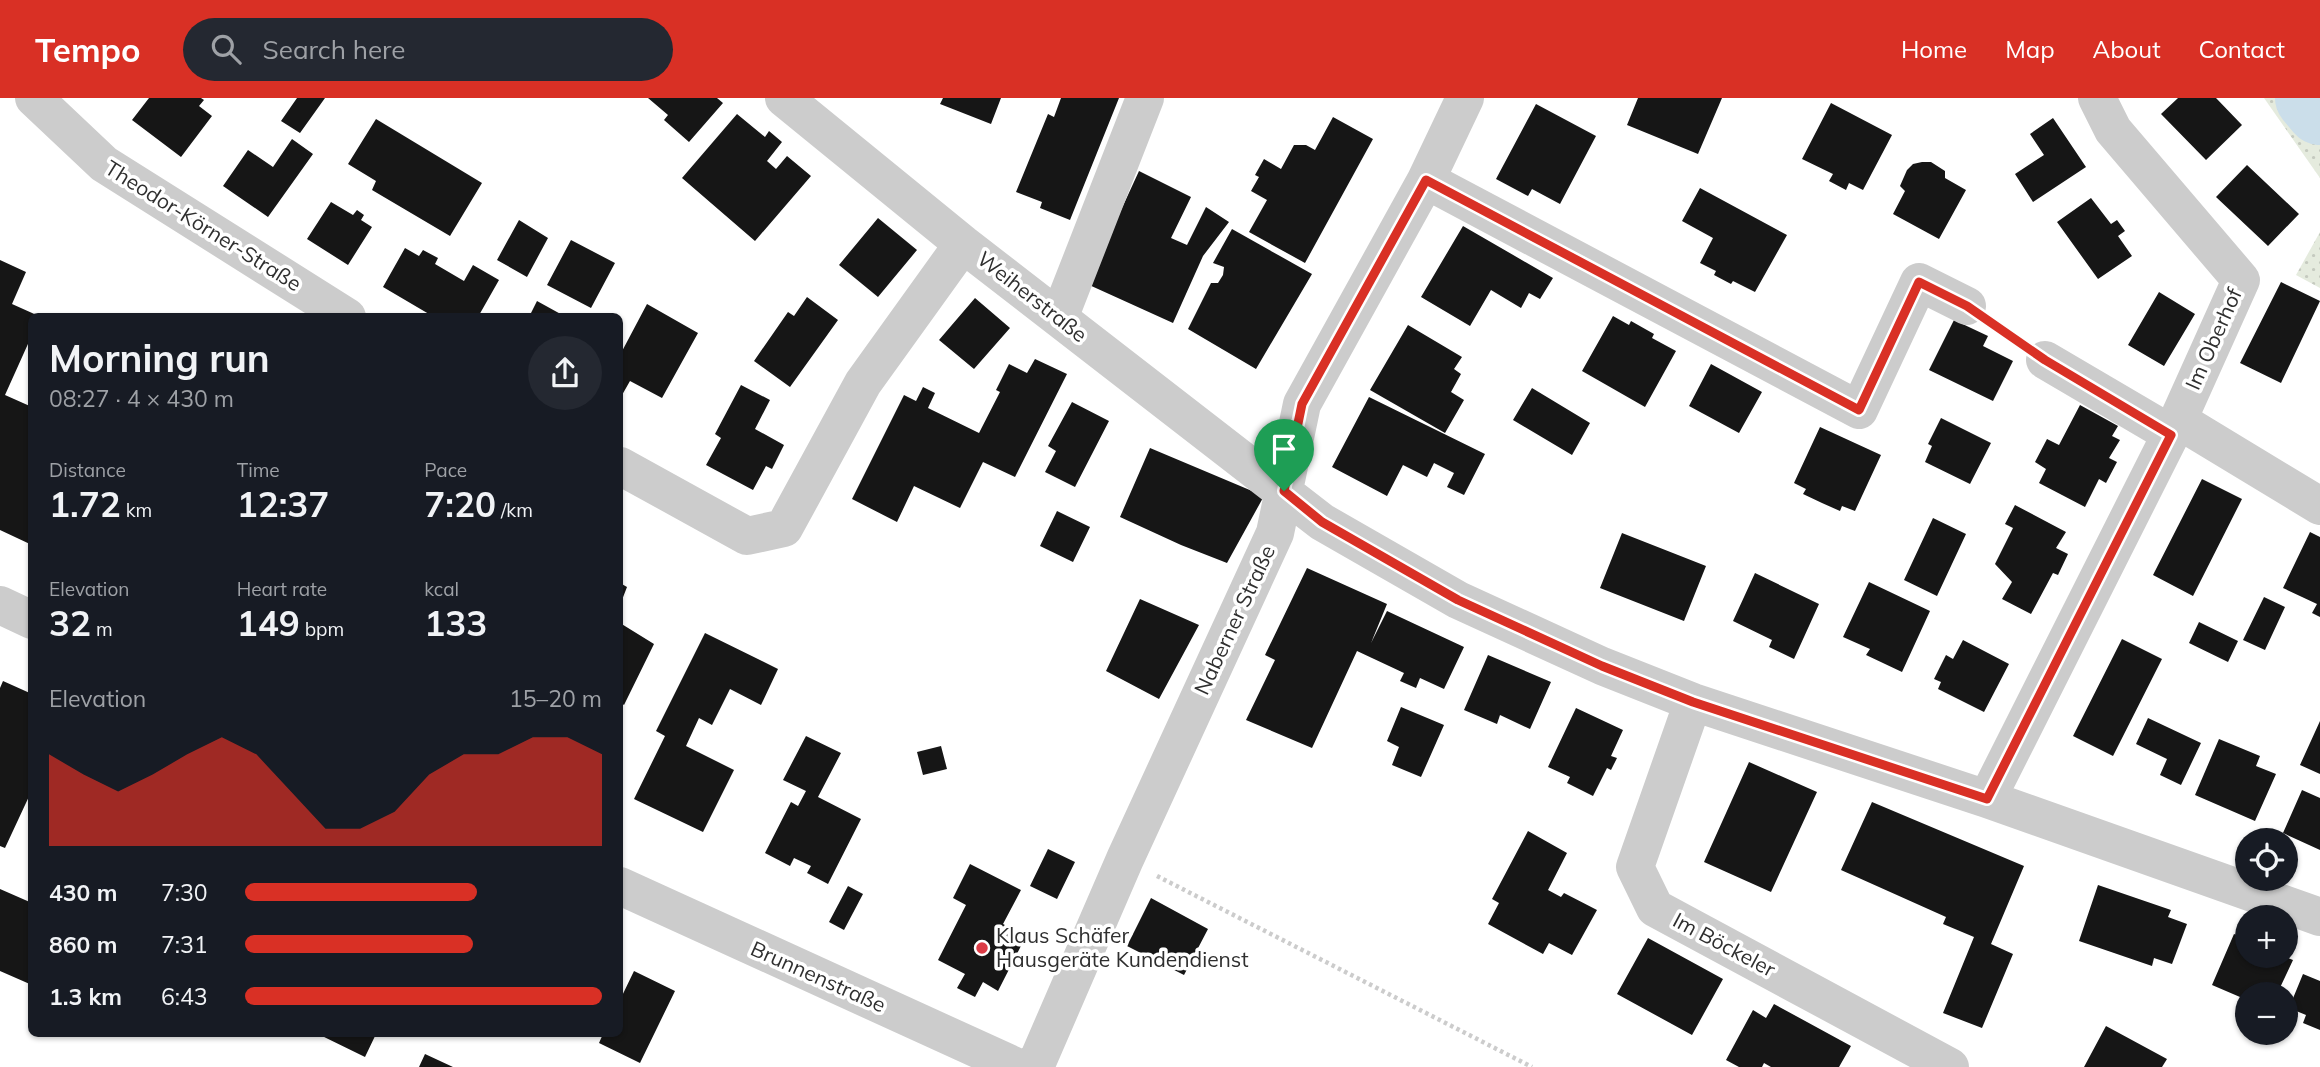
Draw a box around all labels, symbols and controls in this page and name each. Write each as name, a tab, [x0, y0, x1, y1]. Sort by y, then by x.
search box	[183, 18, 673, 81]
text: Tempo	[35, 29, 141, 70]
icon: search	[207, 30, 245, 68]
text: Search here	[263, 33, 406, 66]
text: Home	[1901, 34, 1967, 64]
text: Map	[2005, 34, 2055, 64]
text: About	[2093, 34, 2161, 64]
text: Contact	[2199, 34, 2285, 64]
street label: Theodor-Körner-Straße	[101, 154, 306, 296]
street label: Weiherstraße	[972, 245, 1093, 347]
street label: Im Oberhof	[2179, 283, 2247, 393]
text: Morning run	[49, 334, 270, 382]
button: share	[528, 336, 602, 410]
text: 08:27 · 4 × 430 m	[49, 384, 234, 413]
pin	[1254, 419, 1314, 491]
icon: arrive	[1265, 430, 1303, 468]
text: Distance	[49, 458, 126, 482]
text: Time	[237, 458, 280, 482]
text: Pace	[424, 458, 467, 482]
text: 1.72	[49, 482, 121, 526]
text: 12:37	[237, 482, 329, 526]
text: 7:20	[424, 482, 496, 526]
text: km	[121, 498, 152, 522]
text: /km	[496, 498, 533, 522]
street label: Naberner Straße	[1188, 541, 1280, 698]
text: Elevation	[49, 577, 129, 601]
text: Heart rate	[237, 577, 327, 601]
text: kcal	[424, 577, 459, 601]
text: 32	[49, 601, 91, 645]
text: 149	[237, 601, 300, 645]
text: 133	[424, 601, 487, 645]
text: m	[91, 617, 113, 641]
text: bpm	[300, 617, 344, 641]
text: Elevation	[49, 684, 146, 713]
text: 15–20 m	[509, 684, 602, 713]
map controls	[2235, 828, 2298, 1045]
button: locate	[2235, 828, 2298, 891]
text: 430 m	[49, 878, 117, 907]
text: 7:30	[161, 878, 208, 907]
button: +	[2235, 905, 2298, 968]
street label: Im Böckeler	[1669, 906, 1780, 982]
place label: Klaus Schäfer Hausgeräte Kundendienst	[996, 922, 1249, 972]
text: 860 m	[49, 930, 117, 959]
text: 7:31	[161, 930, 208, 959]
street label: Brunnenstraße	[747, 935, 890, 1017]
marker: Klaus Schäfer Hausgeräte Kundendienst	[974, 940, 990, 956]
text: 1.3 km	[49, 982, 122, 1011]
text: 6:43	[161, 982, 208, 1011]
button: −	[2235, 982, 2298, 1045]

